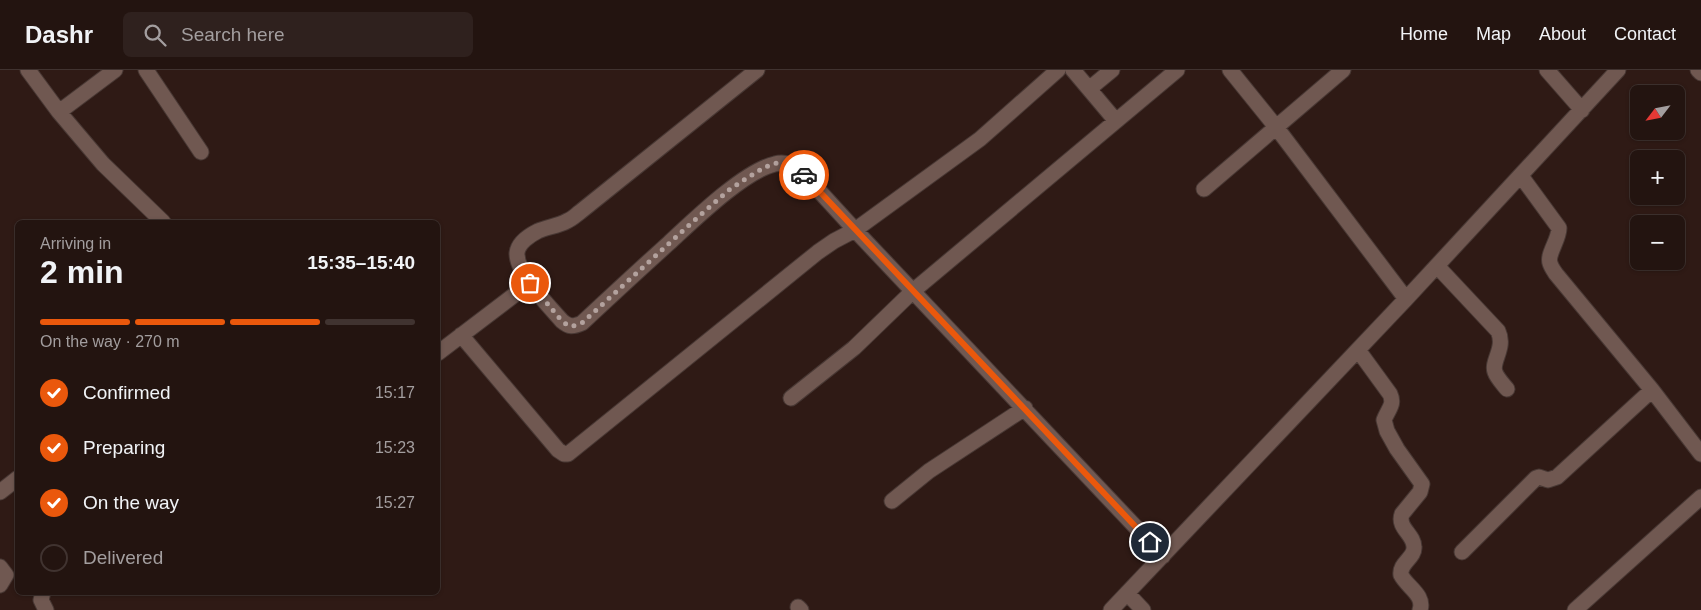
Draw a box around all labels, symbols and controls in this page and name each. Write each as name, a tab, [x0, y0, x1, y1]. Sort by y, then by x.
search box	[123, 12, 473, 57]
text: Dashr	[25, 21, 93, 48]
icon: search	[141, 21, 169, 49]
text: Search here	[181, 24, 285, 45]
text: Home	[1400, 24, 1448, 44]
text: Map	[1476, 24, 1511, 44]
text: About	[1539, 24, 1586, 44]
text: Contact	[1614, 24, 1676, 44]
north arrow	[1630, 85, 1685, 140]
map controls	[1630, 85, 1685, 270]
courier	[779, 150, 829, 200]
button: +	[1630, 150, 1685, 205]
icon: car	[790, 161, 818, 189]
button: −	[1630, 215, 1685, 270]
text: Arriving in	[40, 235, 111, 252]
text: 15:35–15:40	[307, 252, 415, 273]
text: 2 min	[40, 254, 124, 290]
pin	[509, 262, 551, 304]
icon: bag	[516, 269, 544, 297]
text: On the way · 270 m	[40, 333, 180, 350]
icon: check	[40, 379, 68, 407]
text: Confirmed	[83, 382, 171, 403]
text: 15:17	[375, 384, 415, 401]
icon: check	[40, 434, 68, 462]
text: Preparing	[83, 437, 165, 458]
text: 15:23	[375, 439, 415, 456]
icon: check	[40, 489, 68, 517]
text: On the way	[83, 492, 179, 513]
text: 15:27	[375, 494, 415, 511]
pin	[1129, 521, 1171, 563]
icon: home	[1136, 528, 1164, 556]
text: Delivered	[83, 547, 163, 568]

